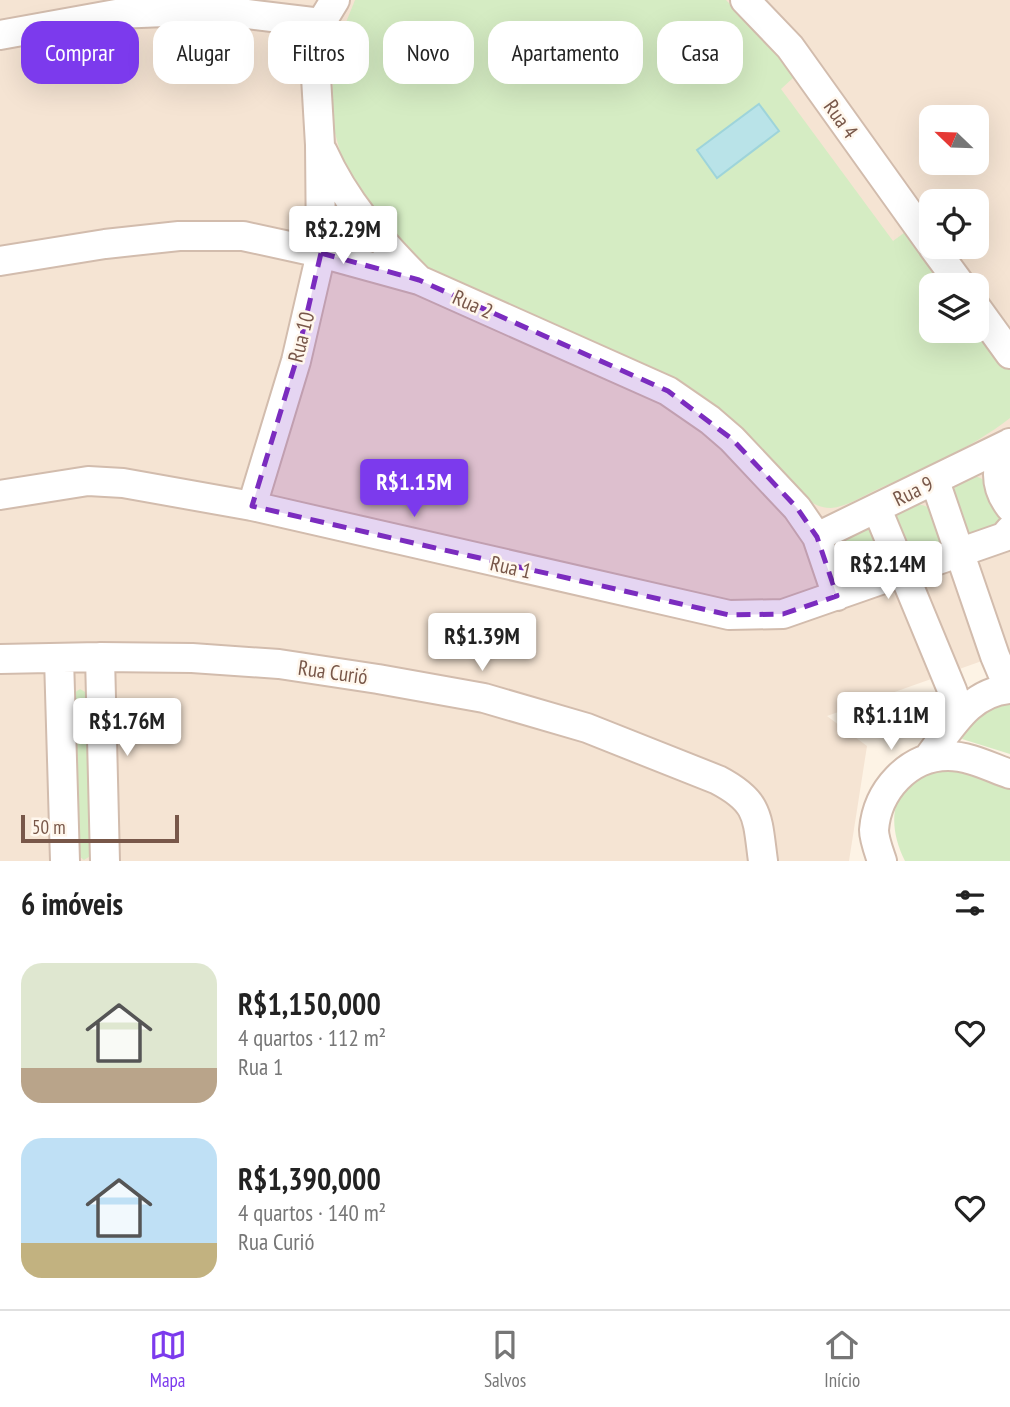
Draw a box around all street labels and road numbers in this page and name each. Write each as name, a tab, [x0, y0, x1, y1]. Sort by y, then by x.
street label: Rua 4	[818, 94, 864, 144]
street label: Rua 2	[449, 283, 497, 325]
street label: Rua 10	[282, 309, 320, 365]
street label: Rua 9	[888, 470, 938, 512]
street label: Rua 1	[488, 549, 534, 585]
street label: Rua Curió	[297, 654, 369, 690]

